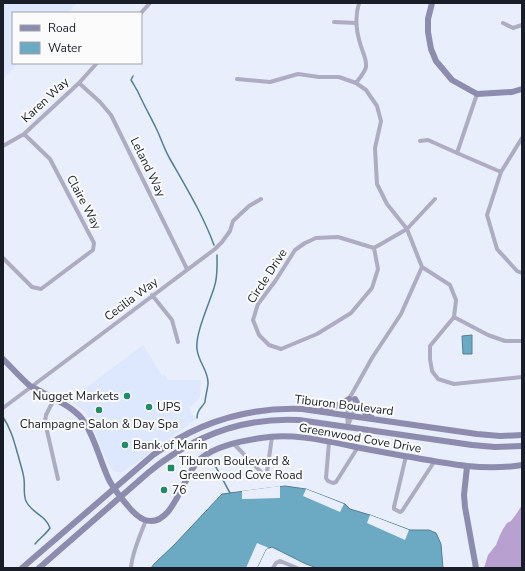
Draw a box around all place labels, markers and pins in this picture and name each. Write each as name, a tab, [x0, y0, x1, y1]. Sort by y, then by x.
place label: Nugget Markets	[33, 388, 119, 404]
marker: Nugget Markets	[122, 391, 132, 401]
place label: UPS	[157, 399, 181, 415]
marker: UPS	[144, 402, 154, 412]
marker: Champagne Salon & Day Spa	[94, 405, 104, 415]
place label: Champagne Salon & Day Spa	[20, 416, 178, 432]
place label: Bank of Marin	[133, 437, 208, 453]
marker: Bank of Marin	[120, 440, 130, 450]
place label: Tiburon Boulevard & Greenwood Cove Road	[179, 453, 303, 483]
marker: Tiburon Boulevard & Greenwood Cove Road	[166, 463, 176, 473]
place label: 76	[172, 482, 186, 498]
marker: 76	[159, 485, 169, 495]

